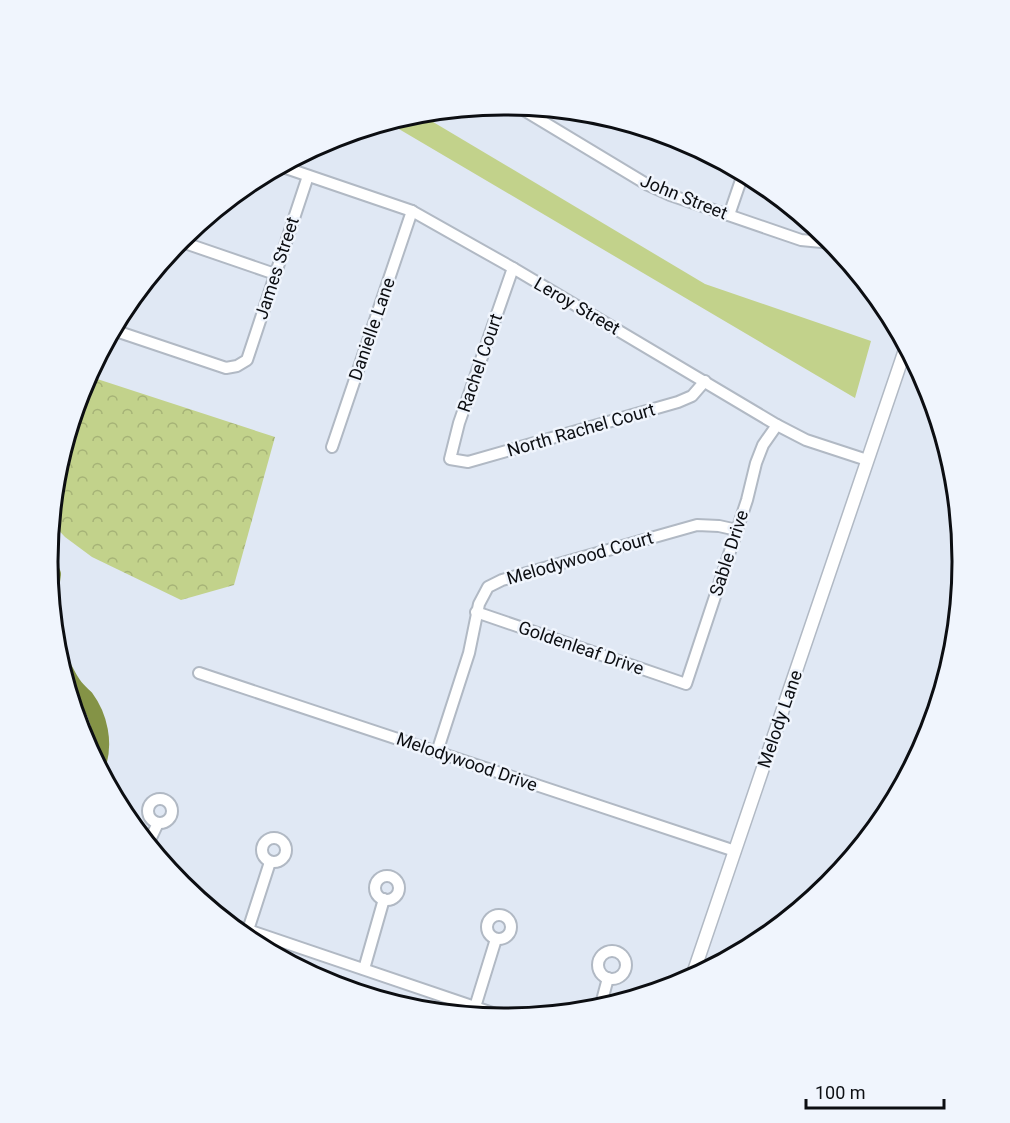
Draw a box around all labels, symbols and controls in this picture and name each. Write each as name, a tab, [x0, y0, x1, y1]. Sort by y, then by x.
street label: John Street	[638, 170, 731, 224]
street label: James Street	[250, 214, 303, 322]
street label: Leroy Street	[531, 273, 624, 339]
street label: Danielle Lane	[344, 275, 399, 383]
street label: Rachel Court	[453, 311, 506, 415]
street label: North Rachel Court	[504, 398, 657, 461]
street label: Sable Drive	[705, 507, 752, 599]
street label: Melodywood Court	[504, 527, 656, 589]
street label: Goldenleaf Drive	[516, 616, 647, 679]
street label: Melody Lane	[753, 667, 806, 770]
street label: Melodywood Drive	[394, 728, 540, 795]
scale bar	[806, 1072, 944, 1110]
text: 100 m	[815, 1082, 866, 1103]

